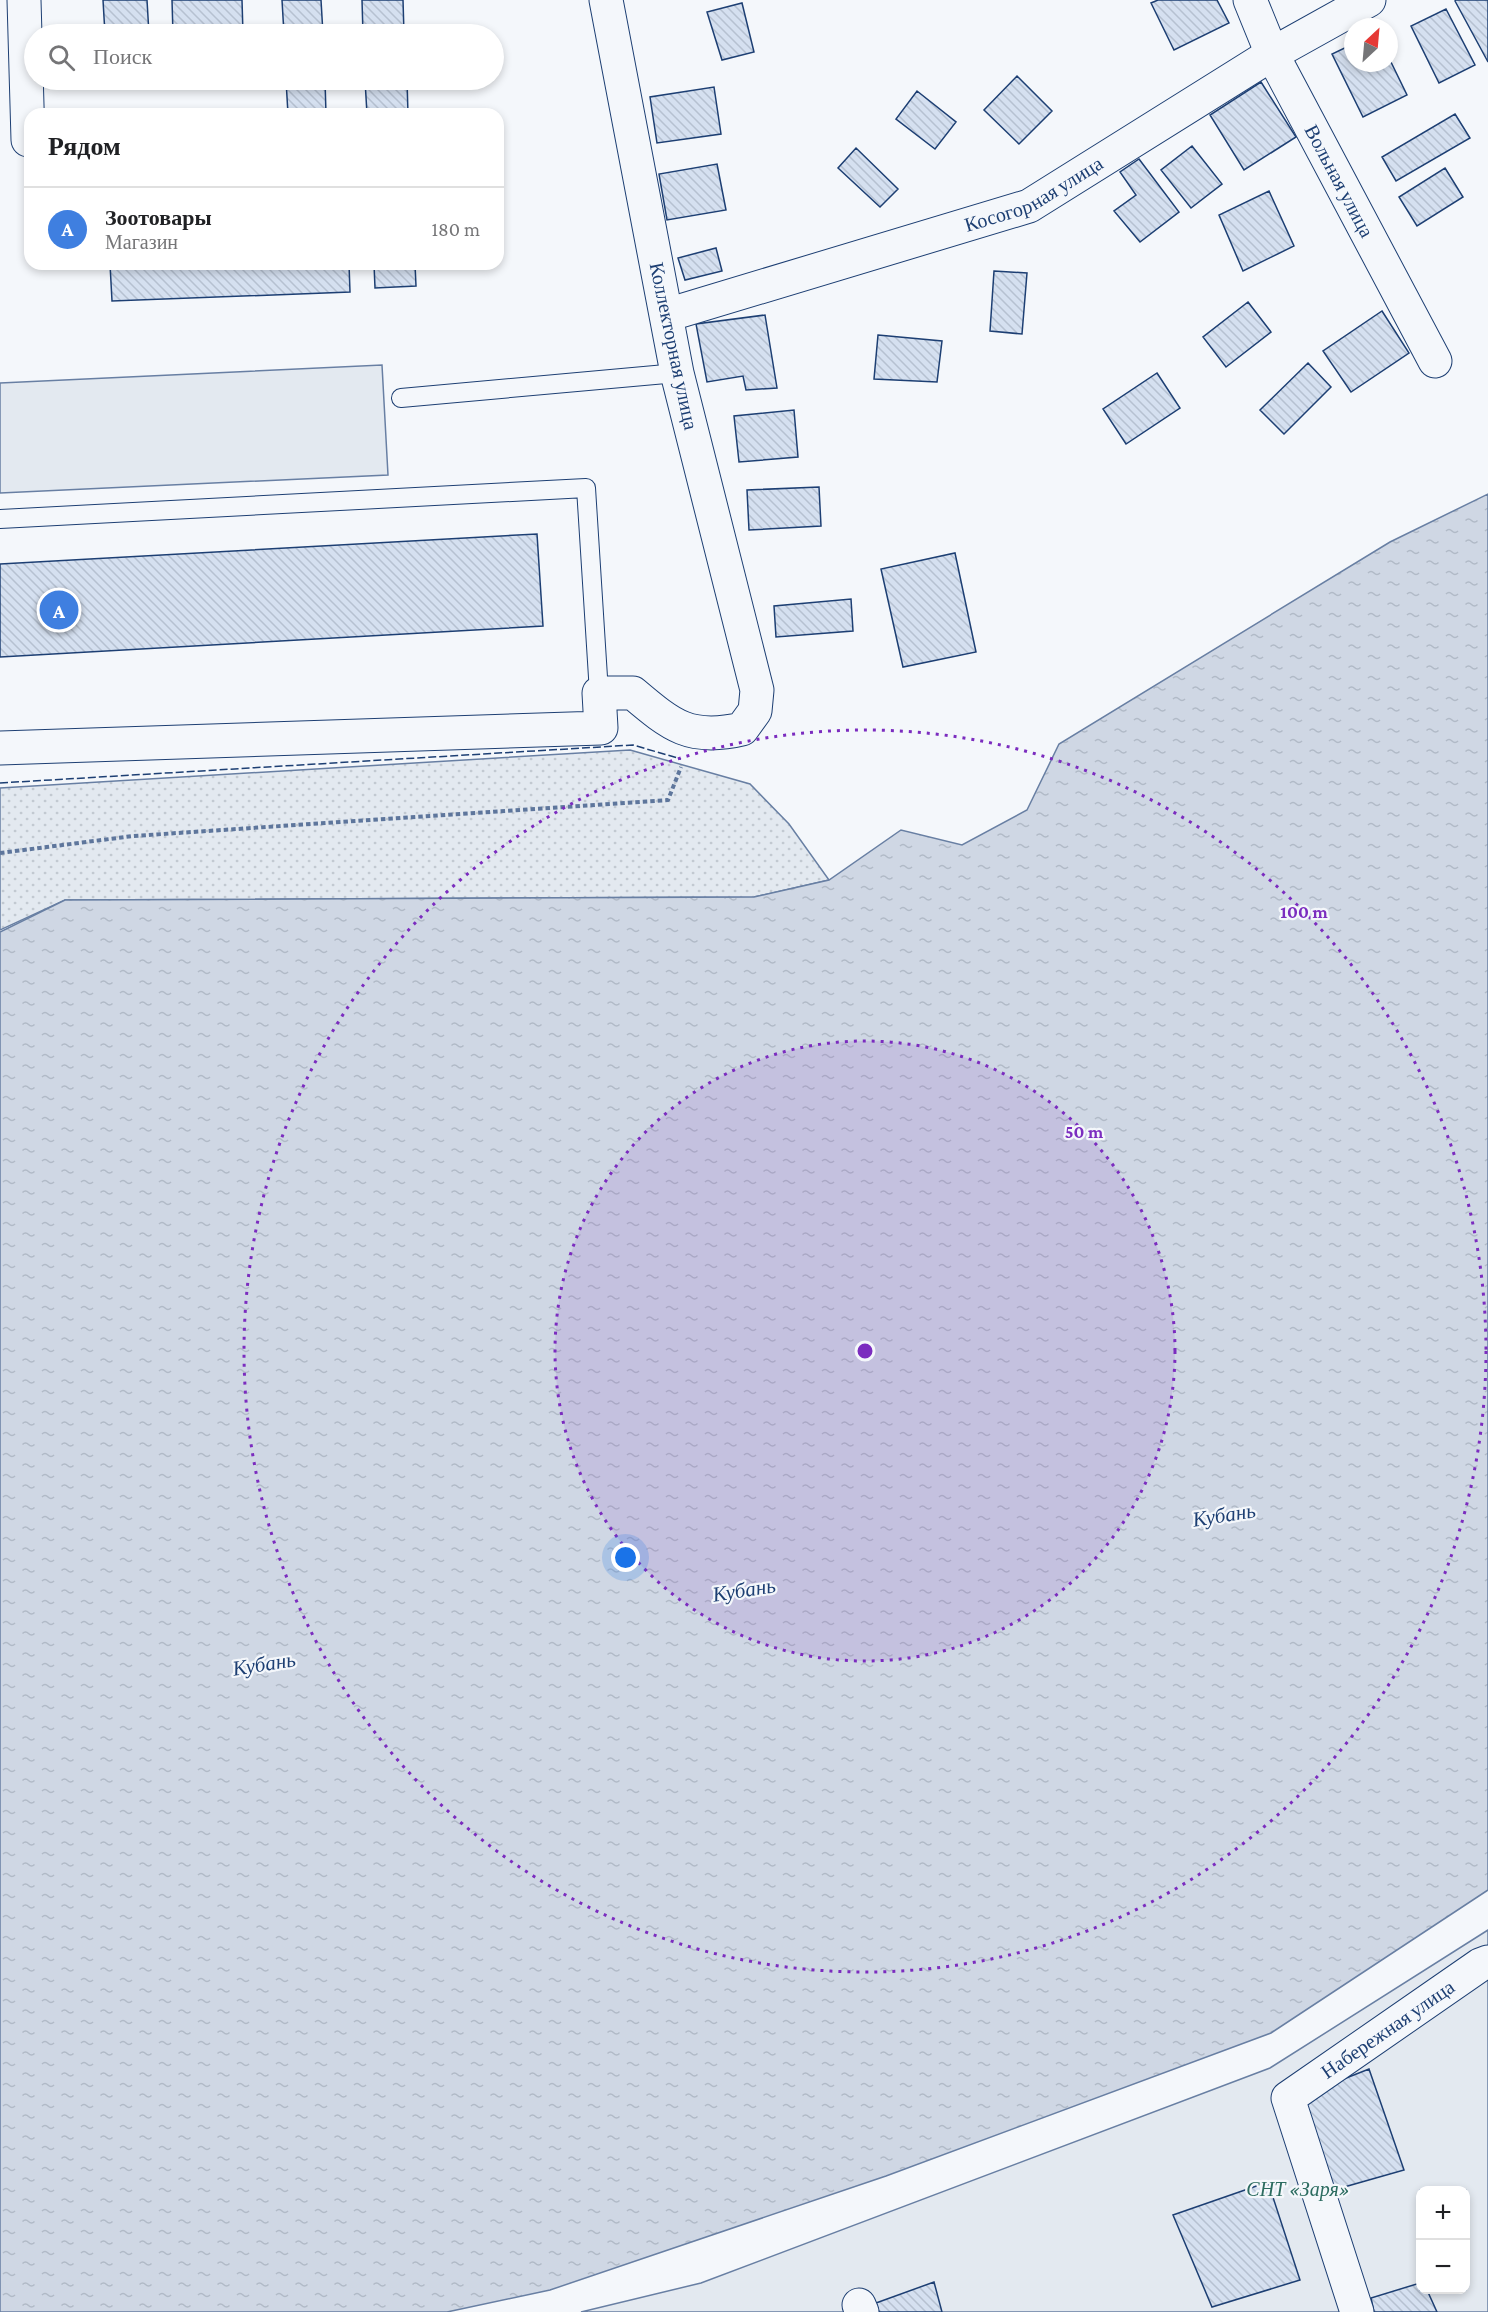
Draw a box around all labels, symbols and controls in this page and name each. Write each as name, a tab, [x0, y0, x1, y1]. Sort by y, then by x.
north arrow	[1344, 18, 1398, 72]
search box	[24, 24, 504, 90]
icon: search	[45, 41, 78, 74]
text: Поиск	[93, 44, 152, 69]
street label: Вольная улица	[1301, 121, 1378, 241]
text: Рядом	[48, 132, 121, 161]
street label: Косогорная улица	[962, 152, 1107, 236]
text: Зоотовары	[105, 205, 212, 230]
text: A	[62, 218, 73, 240]
text: 180 m	[431, 218, 480, 240]
text: Магазин	[105, 231, 178, 253]
street label: Коллекторная улица	[645, 260, 703, 432]
pin: A	[40, 588, 78, 632]
text: 100 m	[1280, 902, 1328, 922]
text: 50 m	[1065, 1122, 1104, 1142]
centre of rings	[855, 1341, 875, 1361]
water label: Кубань	[1190, 1498, 1257, 1532]
your location	[611, 1543, 640, 1572]
water label: Кубань	[710, 1573, 777, 1607]
water label: Кубань	[230, 1647, 297, 1681]
street label: Набережная улица	[1317, 1975, 1458, 2083]
park label: СНТ «Заря»	[1246, 2178, 1350, 2201]
map controls	[1416, 2186, 1470, 2294]
button: +	[1416, 2186, 1470, 2240]
button: −	[1416, 2240, 1470, 2294]

